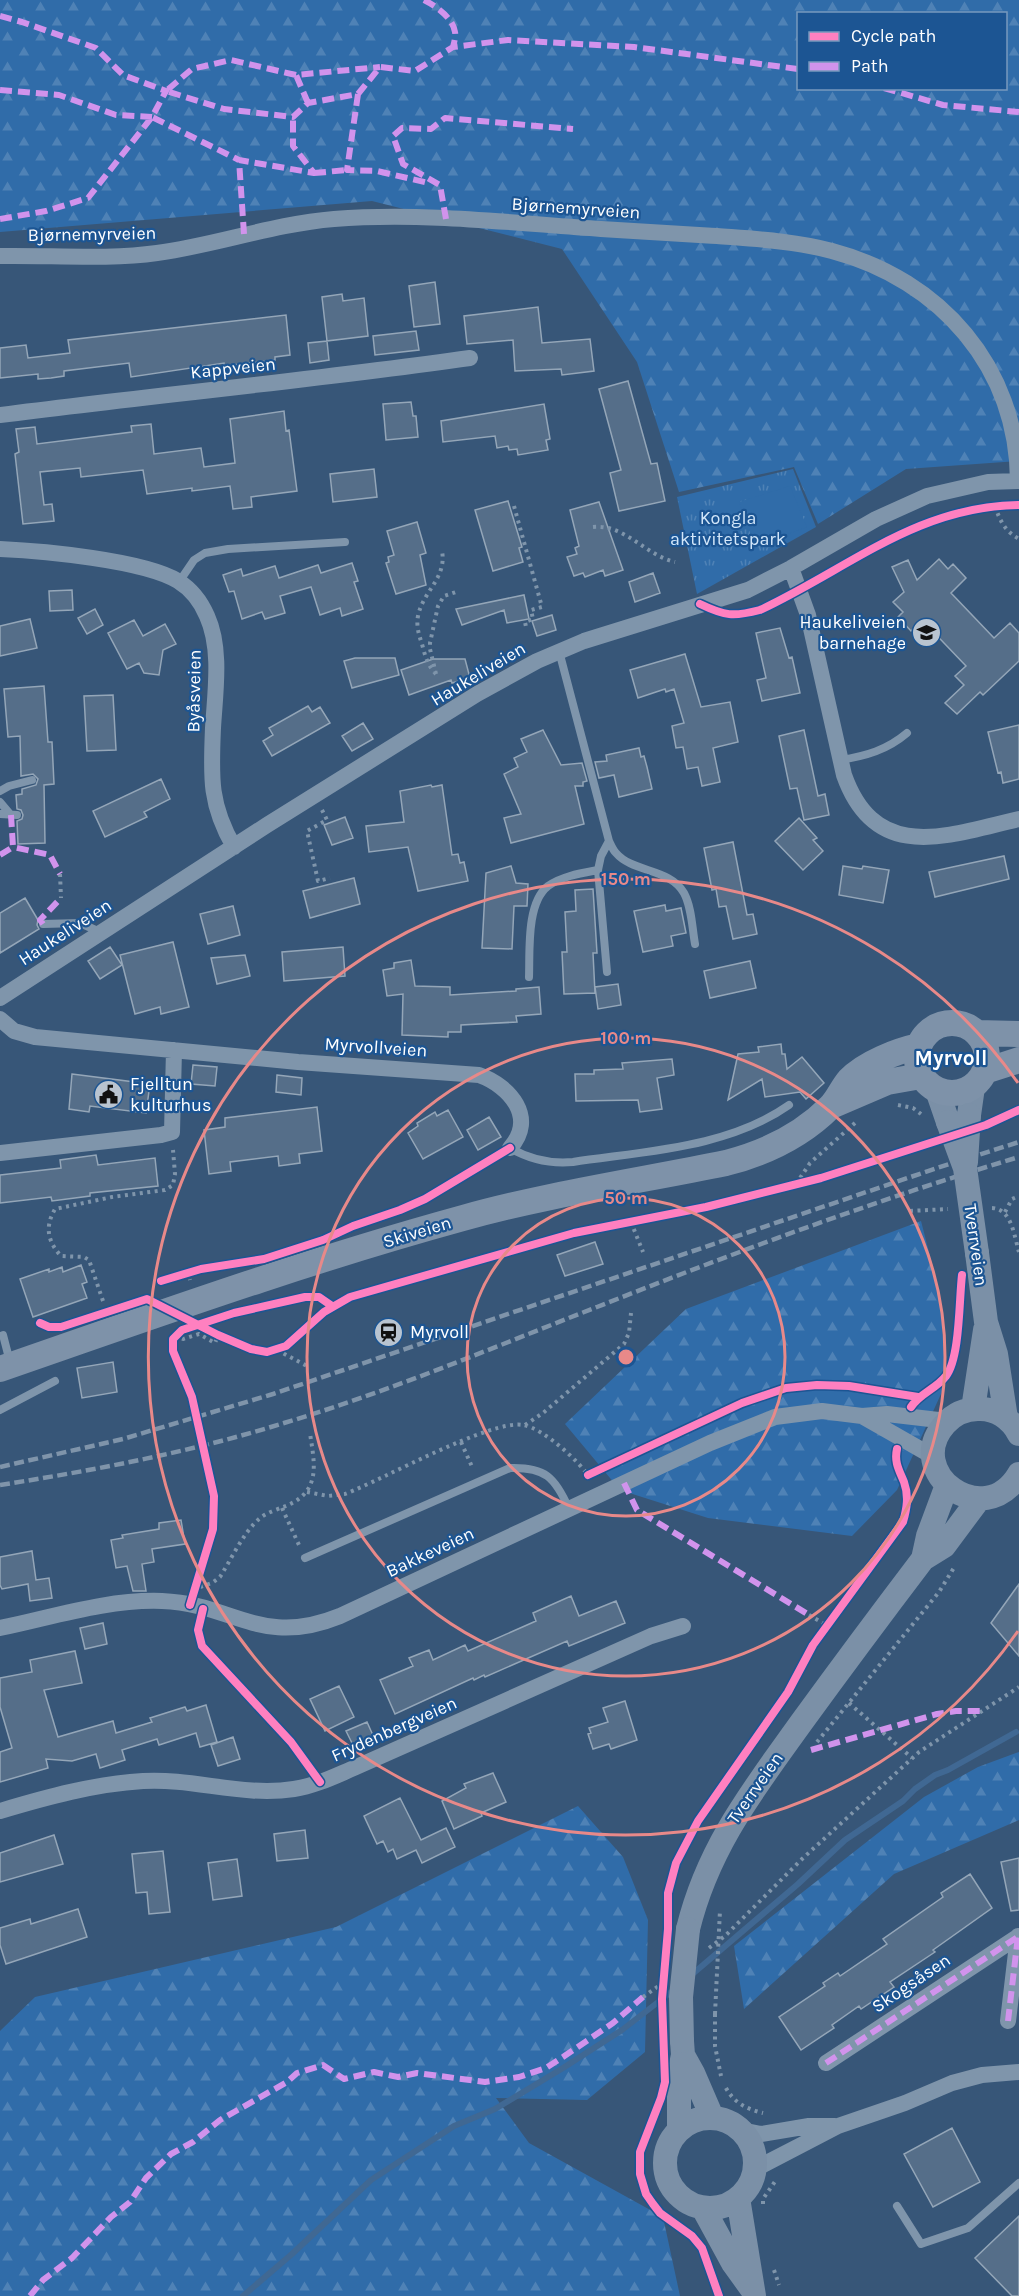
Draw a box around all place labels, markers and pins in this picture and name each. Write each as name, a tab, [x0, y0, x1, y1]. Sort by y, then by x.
place label: Haukeliveien barnehage	[800, 611, 906, 654]
school or university icon: Haukeliveien barnehage	[911, 616, 943, 648]
place label: Fjelltun kulturhus	[130, 1073, 211, 1116]
public building icon: Fjelltun kulturhus	[93, 1078, 125, 1110]
station icon: Myrvoll	[373, 1316, 405, 1348]
place label: Myrvoll	[410, 1321, 469, 1343]
centre of rings	[616, 1347, 636, 1367]

